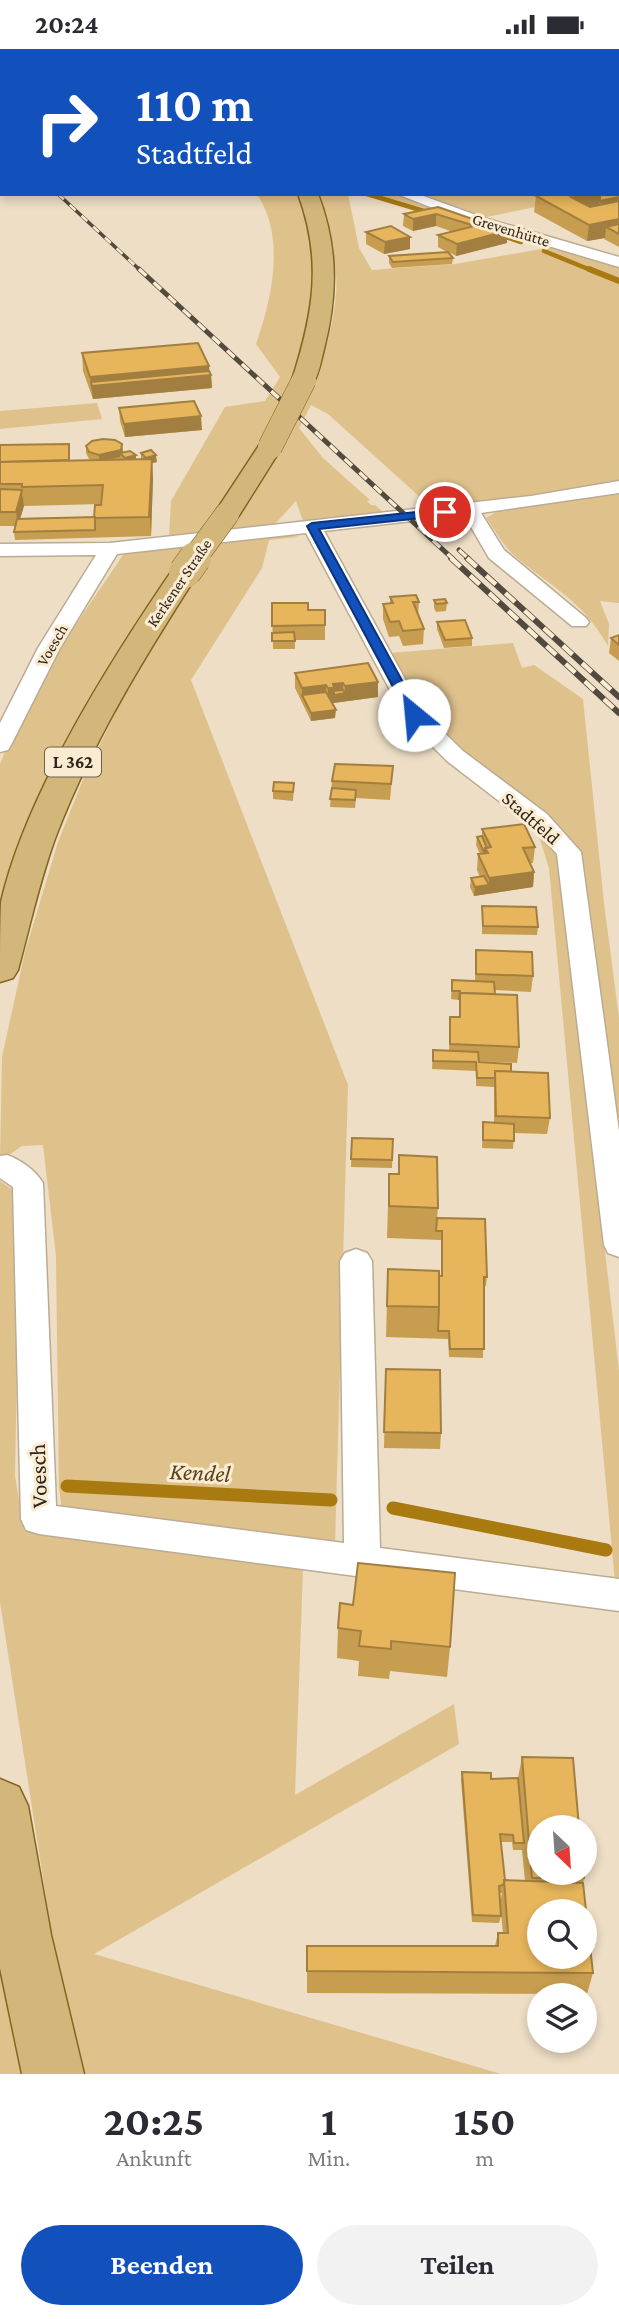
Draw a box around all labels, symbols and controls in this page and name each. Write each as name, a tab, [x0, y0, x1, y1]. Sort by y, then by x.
text: 20:24	[35, 10, 99, 39]
icon: right	[21, 77, 112, 168]
text: 110 m	[136, 77, 253, 132]
text: Stadtfeld	[136, 135, 252, 171]
street label: Grevenhütte	[470, 210, 552, 250]
pin	[415, 482, 475, 542]
icon: arrive	[426, 493, 464, 531]
street label: Kerkener Straße	[143, 536, 215, 630]
street label: Voesch	[33, 621, 71, 669]
position arrow	[377, 678, 451, 752]
road number: L 362	[45, 747, 101, 777]
street label: Stadtfeld	[498, 787, 564, 849]
street label: Voesch	[24, 1443, 52, 1509]
water label: Kendel	[169, 1457, 232, 1487]
north arrow	[527, 1815, 597, 1885]
map controls	[527, 1815, 597, 2053]
button: search	[527, 1899, 597, 1969]
button: layers	[527, 1983, 597, 2053]
text: 20:25	[103, 2097, 204, 2144]
text: 1	[321, 2097, 337, 2144]
text: 150	[454, 2097, 516, 2144]
text: Ankunft	[116, 2145, 191, 2171]
text: Min.	[308, 2145, 350, 2171]
text: m	[475, 2145, 494, 2171]
button: Beenden	[21, 2225, 303, 2305]
button: Teilen	[317, 2225, 598, 2305]

